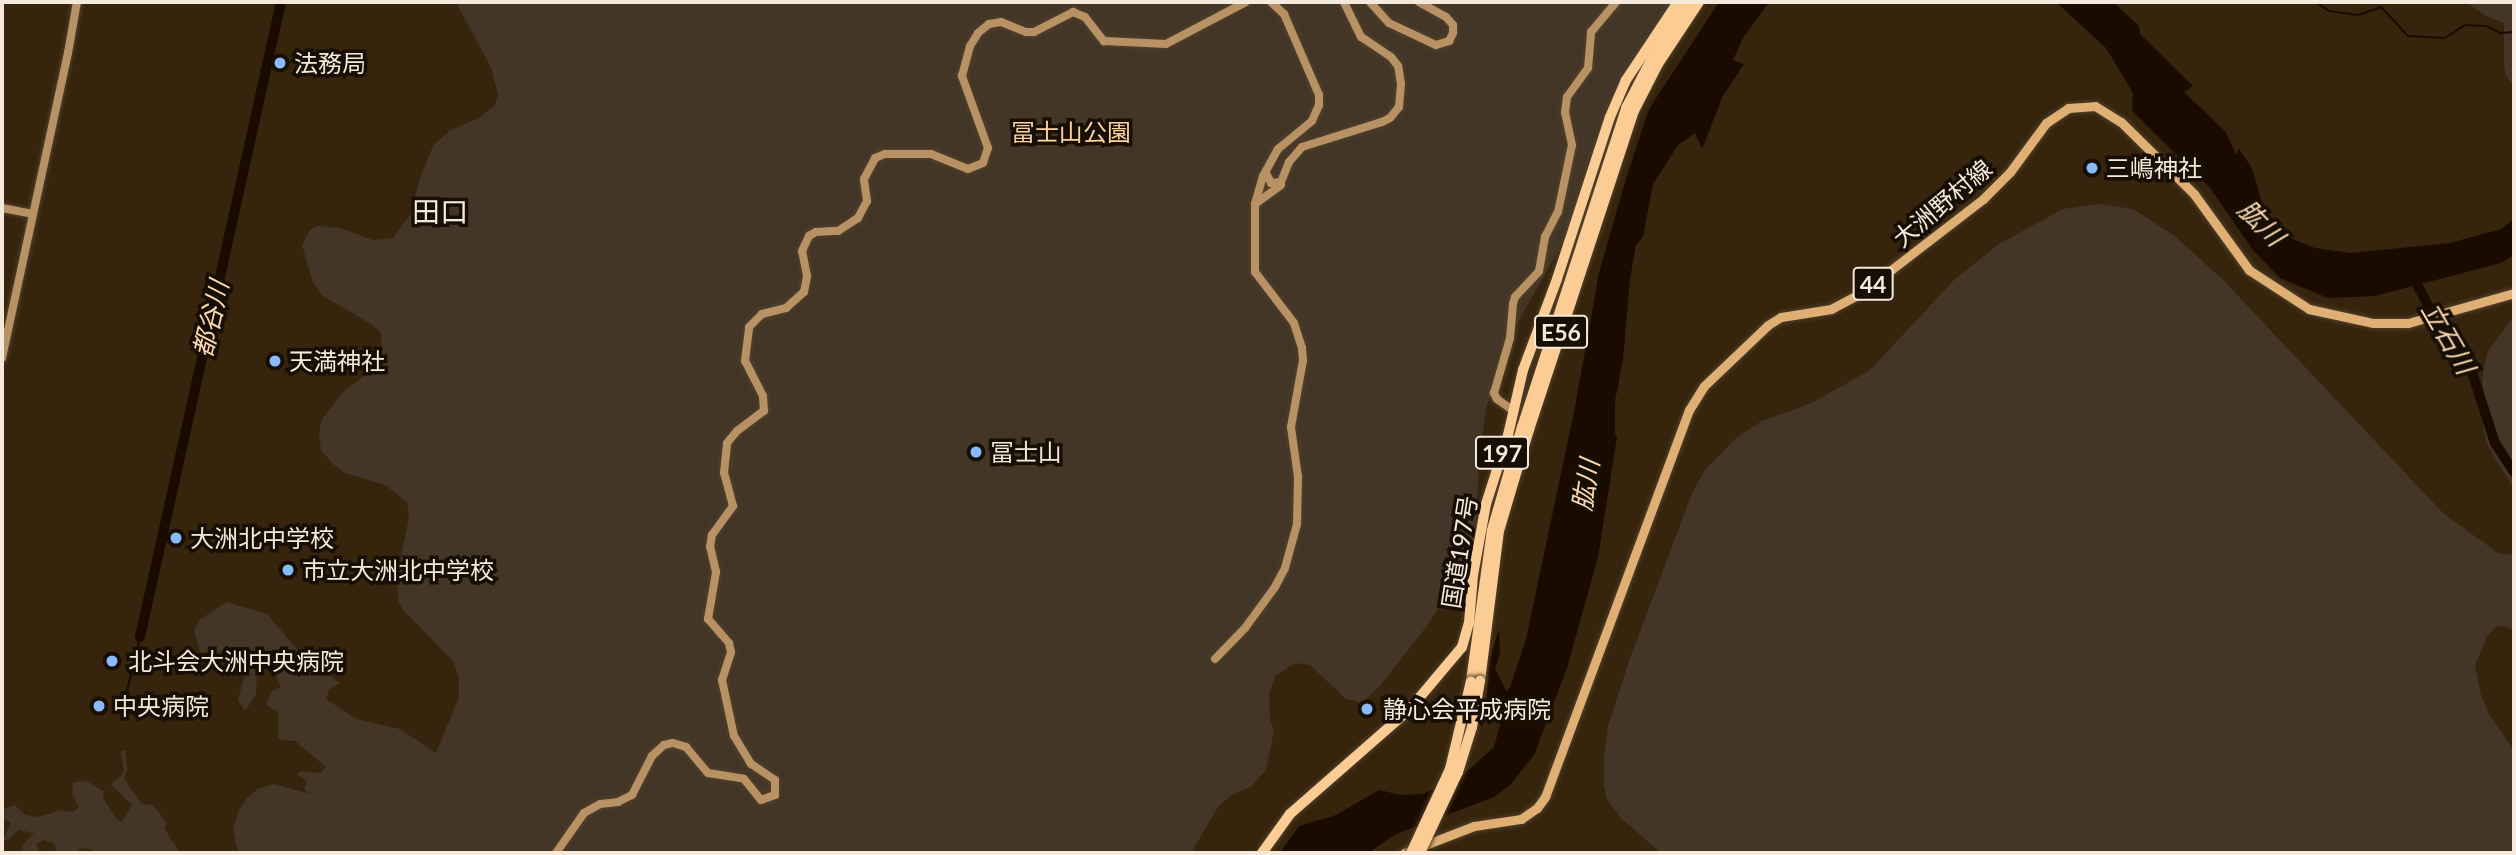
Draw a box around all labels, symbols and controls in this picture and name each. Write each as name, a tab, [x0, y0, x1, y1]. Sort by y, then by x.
place label: 法務局	[294, 49, 366, 77]
marker: 法務局	[272, 55, 288, 71]
park label: 冨士山公園	[1011, 118, 1131, 146]
street label: 大洲野村線	[1887, 153, 1997, 253]
place label: 三嶋神社	[2106, 154, 2202, 182]
marker: 三嶋神社	[2084, 160, 2100, 176]
district label: 田口	[412, 194, 468, 228]
water label: 肱川	[2232, 194, 2290, 252]
road number: 44	[1852, 264, 1894, 304]
water label: 都谷川	[187, 277, 235, 361]
water label: 立石川	[2415, 296, 2481, 380]
road number: E56	[1533, 312, 1589, 352]
place label: 天満神社	[289, 347, 385, 375]
marker: 天満神社	[267, 353, 283, 369]
road number: 197	[1474, 433, 1530, 472]
place label: 冨士山	[990, 438, 1062, 466]
marker: 冨士山	[968, 444, 984, 460]
water label: 肱川	[1567, 457, 1605, 513]
street label: 国道197号	[1436, 494, 1482, 610]
place label: 大洲北中学校	[190, 524, 334, 552]
marker: 大洲北中学校	[168, 530, 184, 546]
place label: 市立大洲北中学校	[302, 556, 494, 584]
marker: 市立大洲北中学校	[280, 562, 296, 578]
place label: 北斗会大洲中央病院	[128, 647, 344, 675]
marker: 北斗会大洲中央病院	[102, 651, 122, 671]
place label: 中央病院	[113, 692, 209, 720]
place label: 静心会平成病院	[1383, 695, 1551, 723]
marker: 中央病院	[91, 698, 107, 714]
marker: 静心会平成病院	[1357, 699, 1377, 719]

